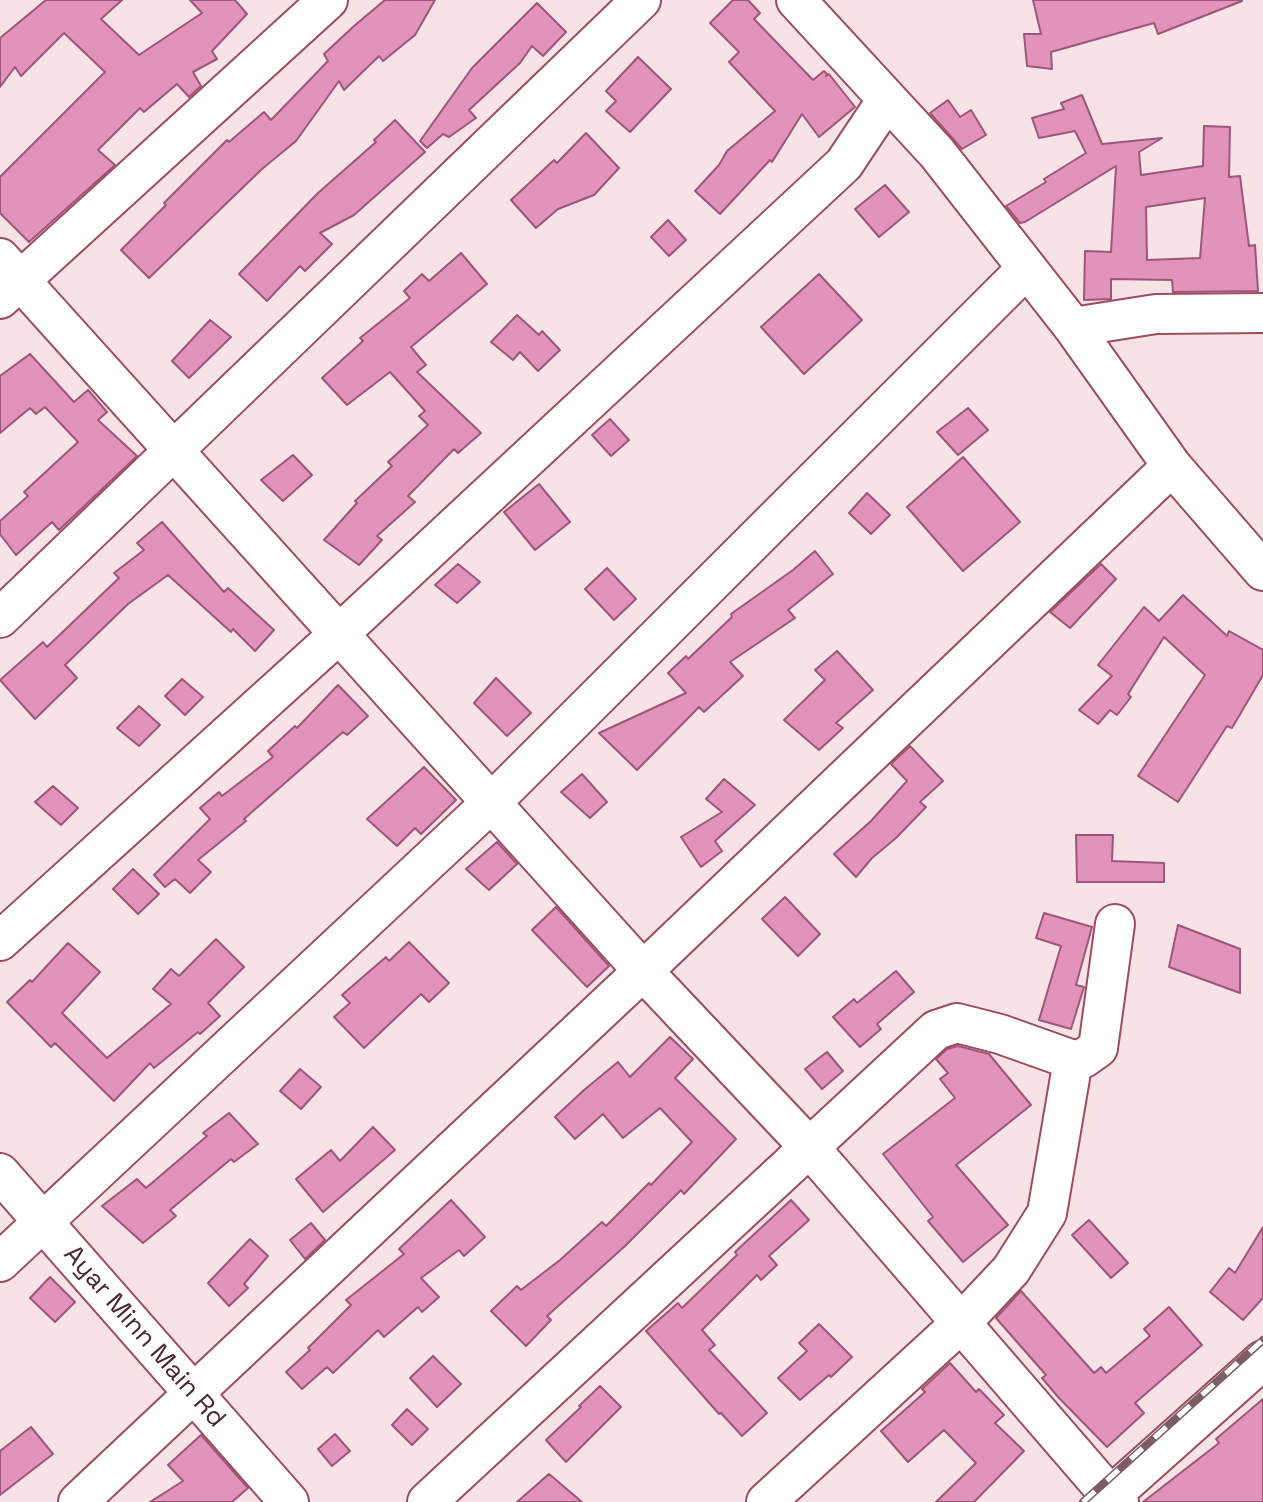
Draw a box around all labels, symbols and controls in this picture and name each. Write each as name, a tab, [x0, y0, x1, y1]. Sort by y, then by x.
street label: Ayar Minn Main Rd	[57, 1240, 231, 1434]

